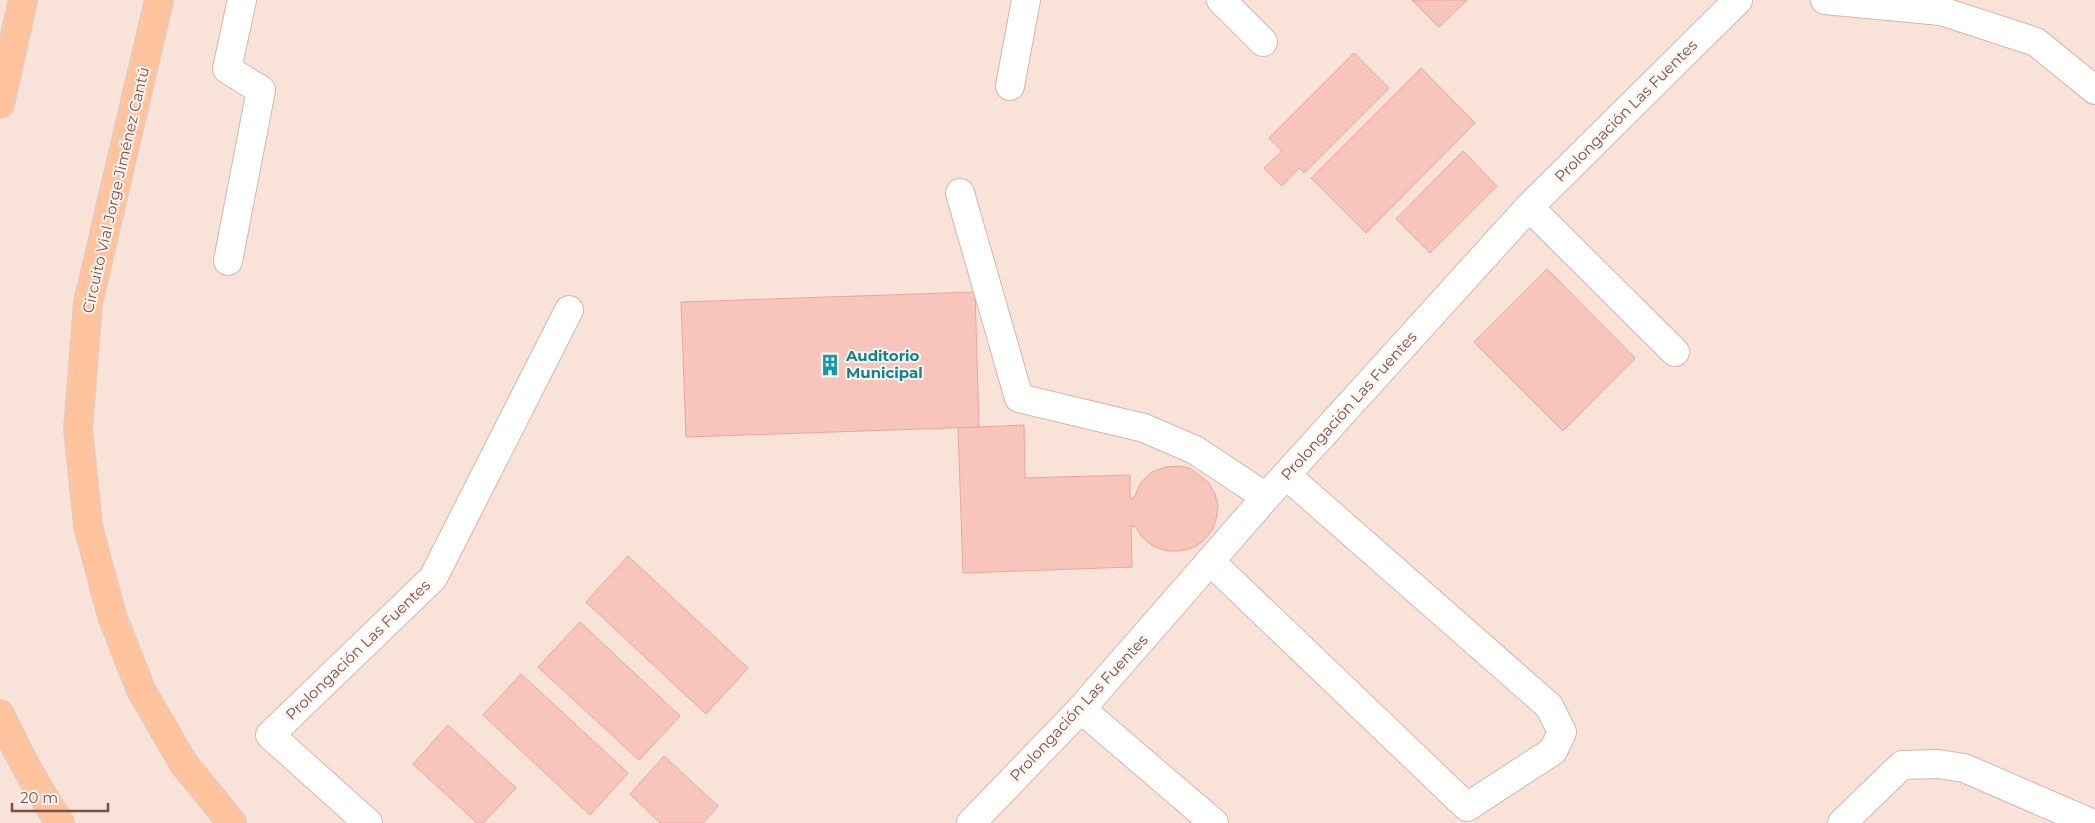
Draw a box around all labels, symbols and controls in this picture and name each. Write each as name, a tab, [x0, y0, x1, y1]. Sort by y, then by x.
street label: Prolongación Las Fuentes	[1550, 35, 1701, 186]
street label: Circuito Vial Jorge Jiménez Cantú	[78, 65, 153, 315]
street label: Prolongación Las Fuentes	[1277, 327, 1421, 484]
place label: Auditorio Municipal	[845, 346, 923, 382]
building icon: Auditorio Municipal	[817, 352, 843, 378]
street label: Prolongación Las Fuentes	[281, 575, 434, 724]
street label: Prolongación Las Fuentes	[1006, 630, 1152, 785]
scale bar	[12, 780, 109, 812]
text: 20 m	[20, 788, 58, 807]

